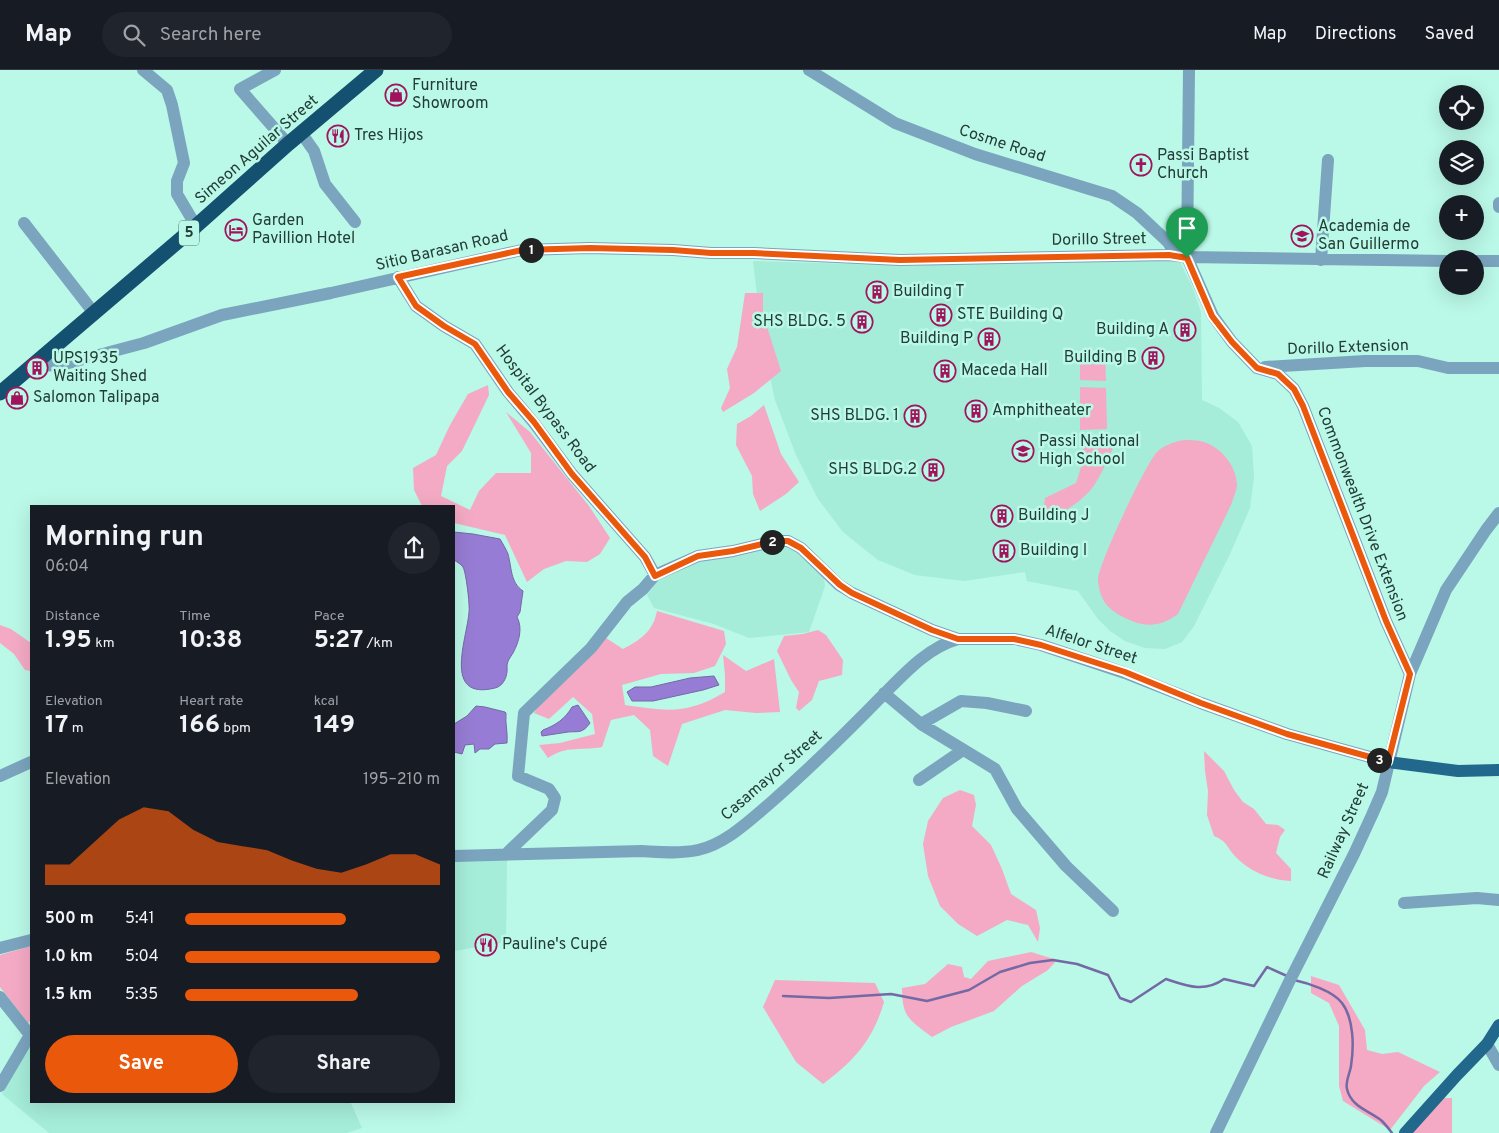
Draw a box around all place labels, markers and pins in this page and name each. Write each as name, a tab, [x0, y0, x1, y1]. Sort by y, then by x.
place label: Furniture Showroom	[412, 76, 488, 114]
shop icon: Furniture Showroom	[384, 83, 408, 107]
restaurant icon: Tres Hijos	[326, 124, 350, 148]
place label: Tres Hijos	[354, 126, 424, 146]
place label: Passi Baptist Church	[1157, 146, 1249, 184]
church icon: Passi Baptist Church	[1129, 153, 1153, 177]
pin	[1166, 207, 1208, 258]
place label: Garden Pavillion Hotel	[252, 211, 355, 249]
place label: Academia de San Guillermo	[1318, 217, 1419, 255]
hotel icon: Garden Pavillion Hotel	[224, 218, 248, 242]
school or university icon: Academia de San Guillermo	[1290, 224, 1314, 248]
pin: 1	[518, 238, 544, 262]
building icon: Building T	[865, 280, 889, 304]
place label: Building T	[893, 282, 965, 302]
building icon: STE Building Q	[929, 303, 953, 327]
place label: STE Building Q	[957, 305, 1063, 325]
building icon: SHS BLDG. 5	[850, 310, 874, 334]
place label: SHS BLDG. 5	[753, 312, 846, 332]
building icon: Building A	[1173, 318, 1197, 342]
place label: Building A	[1096, 320, 1169, 340]
building icon: Building P	[977, 327, 1001, 351]
place label: Building P	[900, 329, 973, 349]
building icon: Building B	[1141, 346, 1165, 370]
place label: Building B	[1064, 348, 1137, 368]
place label: UPS1935 Waiting Shed	[53, 349, 147, 387]
building icon: UPS1935 Waiting Shed	[25, 356, 49, 380]
building icon: Maceda Hall	[933, 359, 957, 383]
place label: Maceda Hall	[961, 361, 1048, 381]
shop icon: Salomon Talipapa	[5, 386, 29, 410]
place label: Salomon Talipapa	[33, 388, 159, 408]
building icon: Amphitheater	[964, 399, 988, 423]
place label: Amphitheater	[992, 401, 1091, 421]
building icon: SHS BLDG. 1	[903, 404, 927, 428]
place label: SHS BLDG. 1	[810, 406, 899, 426]
place label: Passi National High School	[1039, 432, 1139, 470]
school or university icon: Passi National High School	[1011, 439, 1035, 463]
building icon: SHS BLDG.2	[921, 458, 945, 482]
place label: SHS BLDG.2	[828, 460, 917, 480]
building icon: Building J	[990, 504, 1014, 528]
place label: Building J	[1018, 506, 1090, 526]
pin: 2	[760, 530, 784, 554]
building icon: Building I	[992, 539, 1016, 563]
place label: Building I	[1020, 541, 1087, 561]
pin: 3	[1366, 748, 1392, 772]
restaurant icon: Pauline's Cupé	[474, 933, 498, 957]
place label: Pauline's Cupé	[502, 935, 607, 955]

